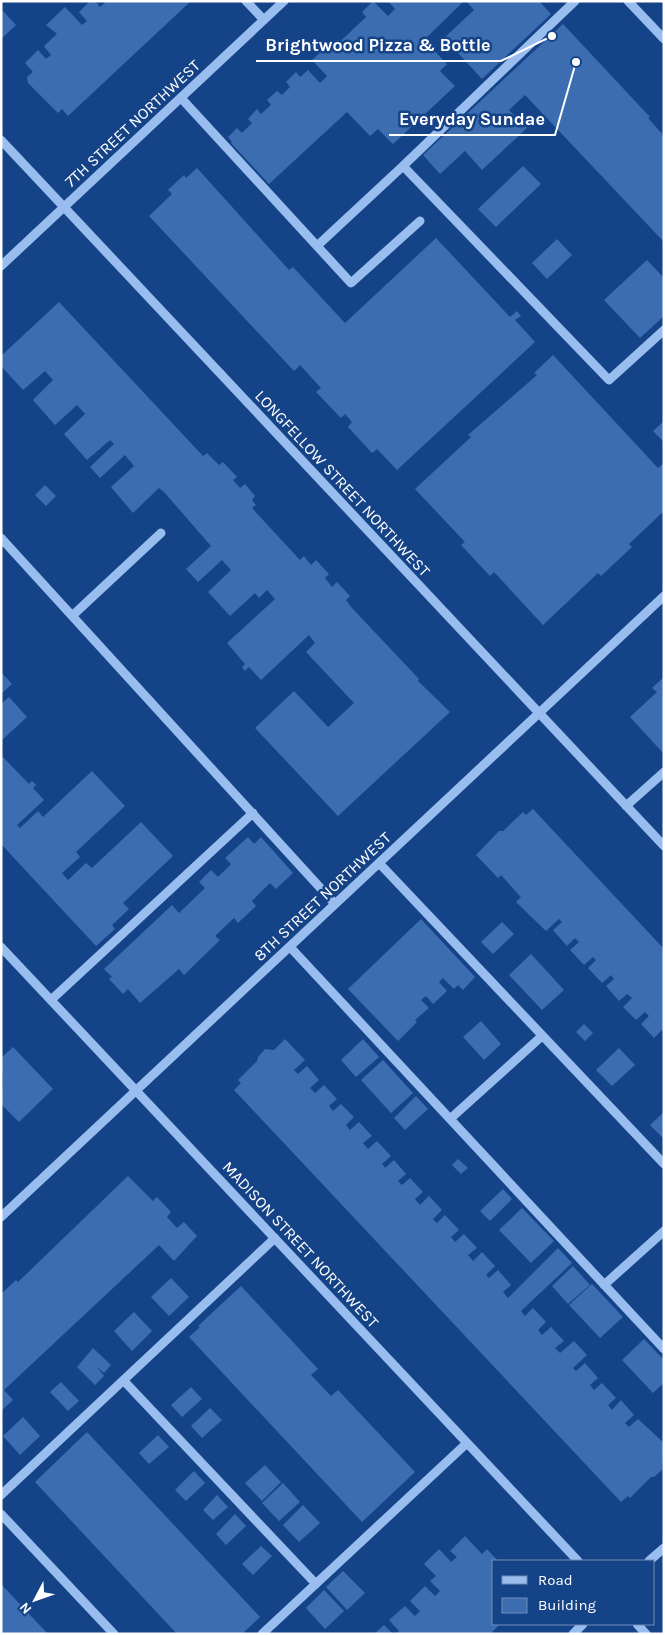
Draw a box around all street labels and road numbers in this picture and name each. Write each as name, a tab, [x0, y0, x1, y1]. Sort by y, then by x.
street label: 7TH STREET NORTHWEST	[61, 56, 204, 191]
street label: LONGFELLOW STREET NORTHWEST	[251, 386, 434, 580]
street label: 8TH STREET NORTHWEST	[250, 828, 395, 965]
street label: MADISON STREET NORTHWEST	[218, 1157, 383, 1331]

